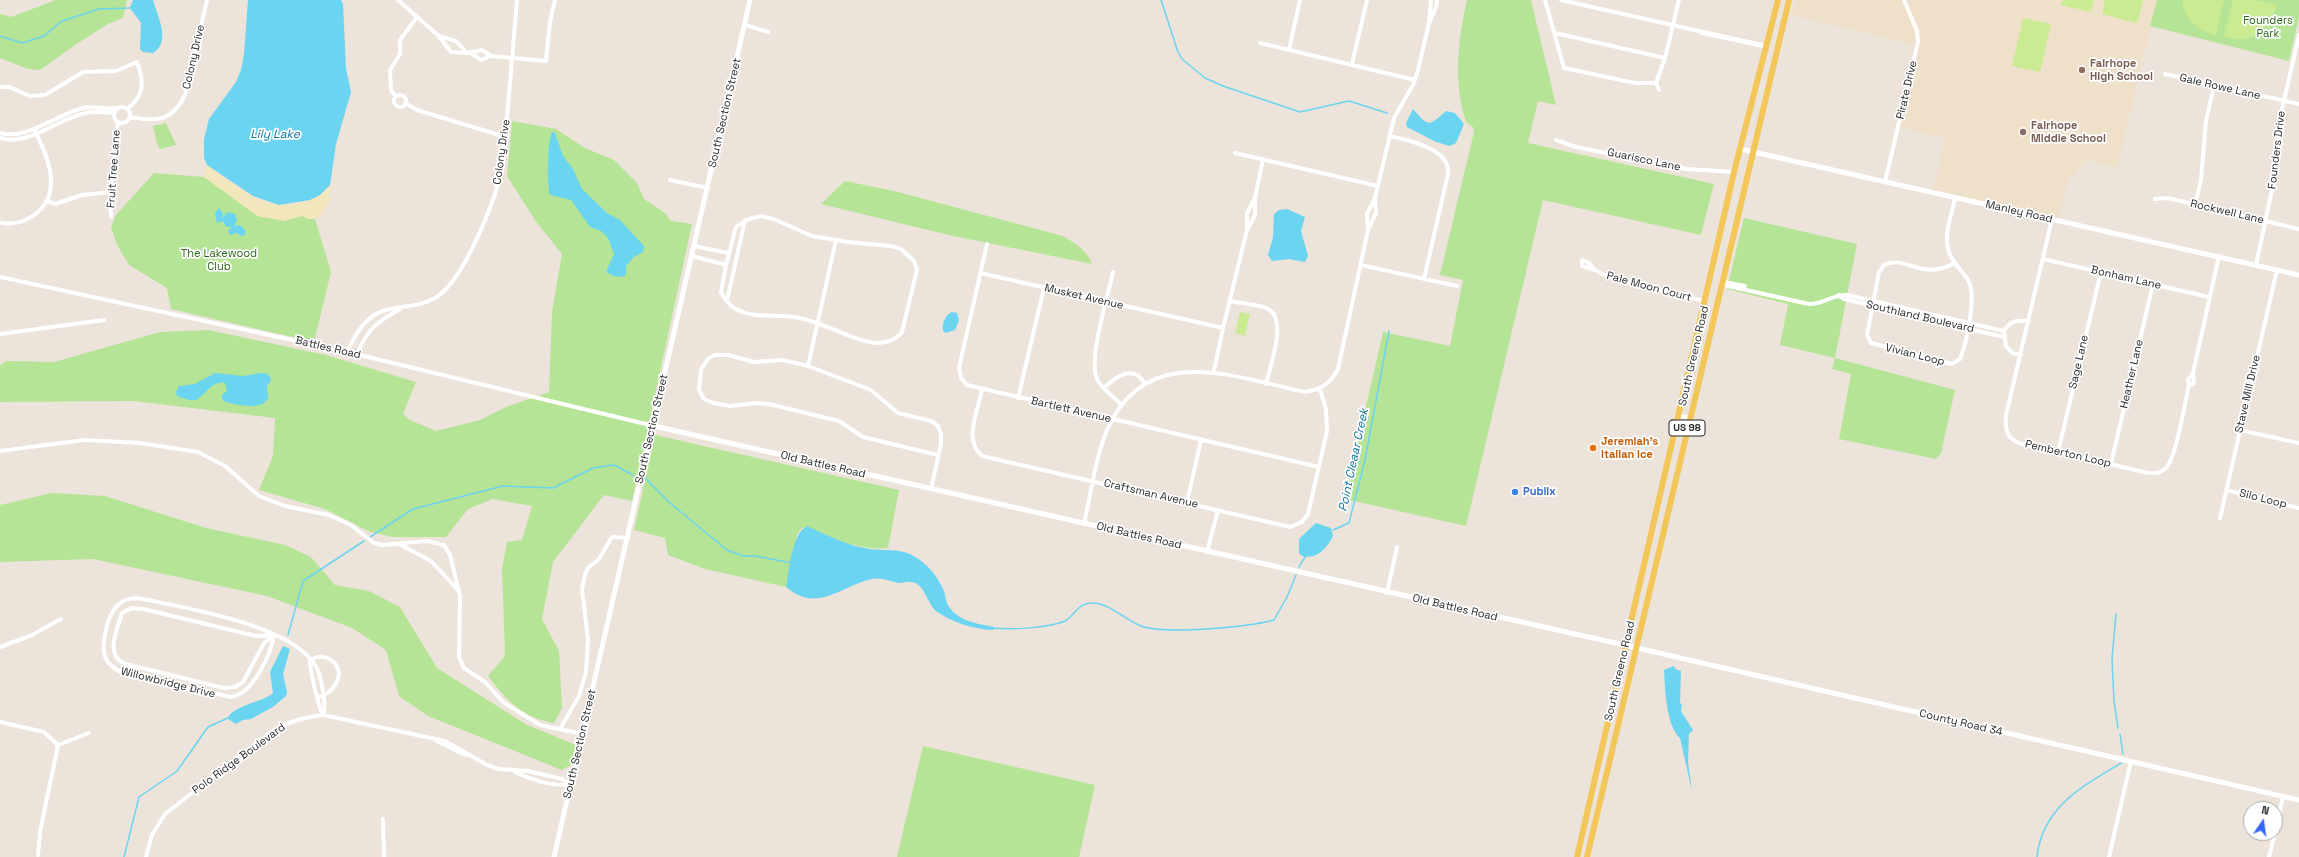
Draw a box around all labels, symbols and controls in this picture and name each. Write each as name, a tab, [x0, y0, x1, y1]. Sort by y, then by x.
park label: Founders Park	[2243, 14, 2293, 40]
street label: Colony Drive	[180, 23, 208, 91]
street label: South Section Street	[706, 57, 744, 169]
place label: Fairhope High School	[2090, 57, 2153, 83]
street label: Pirate Drive	[1894, 59, 1920, 121]
marker: Fairhope High School	[2077, 65, 2087, 75]
street label: Gale Rowe Lane	[2178, 71, 2262, 103]
street label: Founders Drive	[2266, 110, 2288, 190]
street label: Colony Drive	[491, 118, 513, 186]
place label: Fairhope Middle School	[2031, 119, 2106, 145]
marker: Fairhope Middle School	[2018, 127, 2028, 137]
water label: Lily Lake	[250, 128, 300, 142]
street label: Fruit Tree Lane	[105, 129, 123, 209]
street label: Guarisco Lane	[1606, 146, 1682, 174]
street label: Rockwell Lane	[2189, 197, 2265, 227]
street label: Manley Road	[1984, 198, 2054, 226]
park label: The Lakewood Club	[181, 247, 257, 273]
street label: Bonham Lane	[2090, 263, 2162, 293]
street label: Pale Moon Court	[1605, 269, 1693, 305]
street label: Musket Avenue	[1043, 281, 1125, 313]
street label: Southland Boulevard	[1865, 298, 1975, 336]
street label: South Greeno Road	[1676, 305, 1712, 407]
street label: Battles Road	[294, 334, 362, 362]
street label: Sage Lane	[2066, 334, 2092, 390]
street label: Heather Lane	[2118, 338, 2146, 410]
street label: Vivian Loop	[1884, 341, 1946, 369]
street label: Stave Mill Drive	[2233, 354, 2263, 434]
street label: South Section Street	[633, 373, 671, 485]
street label: Bartlett Avenue	[1029, 394, 1113, 426]
water label: Point Cleaar Creek	[1336, 407, 1372, 513]
road number: US 98	[1669, 420, 1705, 436]
place label: Jeremiah's Italian Ice	[1601, 435, 1658, 461]
street label: Pemberton Loop	[2024, 438, 2112, 470]
marker: Jeremiah's Italian Ice	[1588, 443, 1598, 453]
street label: Old Battles Road	[779, 449, 867, 481]
street label: Craftsman Avenue	[1102, 477, 1200, 511]
place label: Publix	[1523, 485, 1556, 499]
marker: Publix	[1510, 487, 1520, 497]
street label: Silo Loop	[2238, 487, 2288, 511]
street label: Old Battles Road	[1095, 520, 1183, 552]
street label: Old Battles Road	[1411, 592, 1499, 624]
street label: South Greeno Road	[1602, 620, 1638, 722]
street label: Willowbridge Drive	[119, 665, 217, 701]
street label: South Section Street	[561, 688, 599, 800]
street label: County Road 34	[1918, 707, 2004, 739]
street label: Polo Ridge Boulevard	[190, 721, 288, 797]
north arrow	[2243, 801, 2283, 841]
text: N	[2260, 803, 2271, 818]

